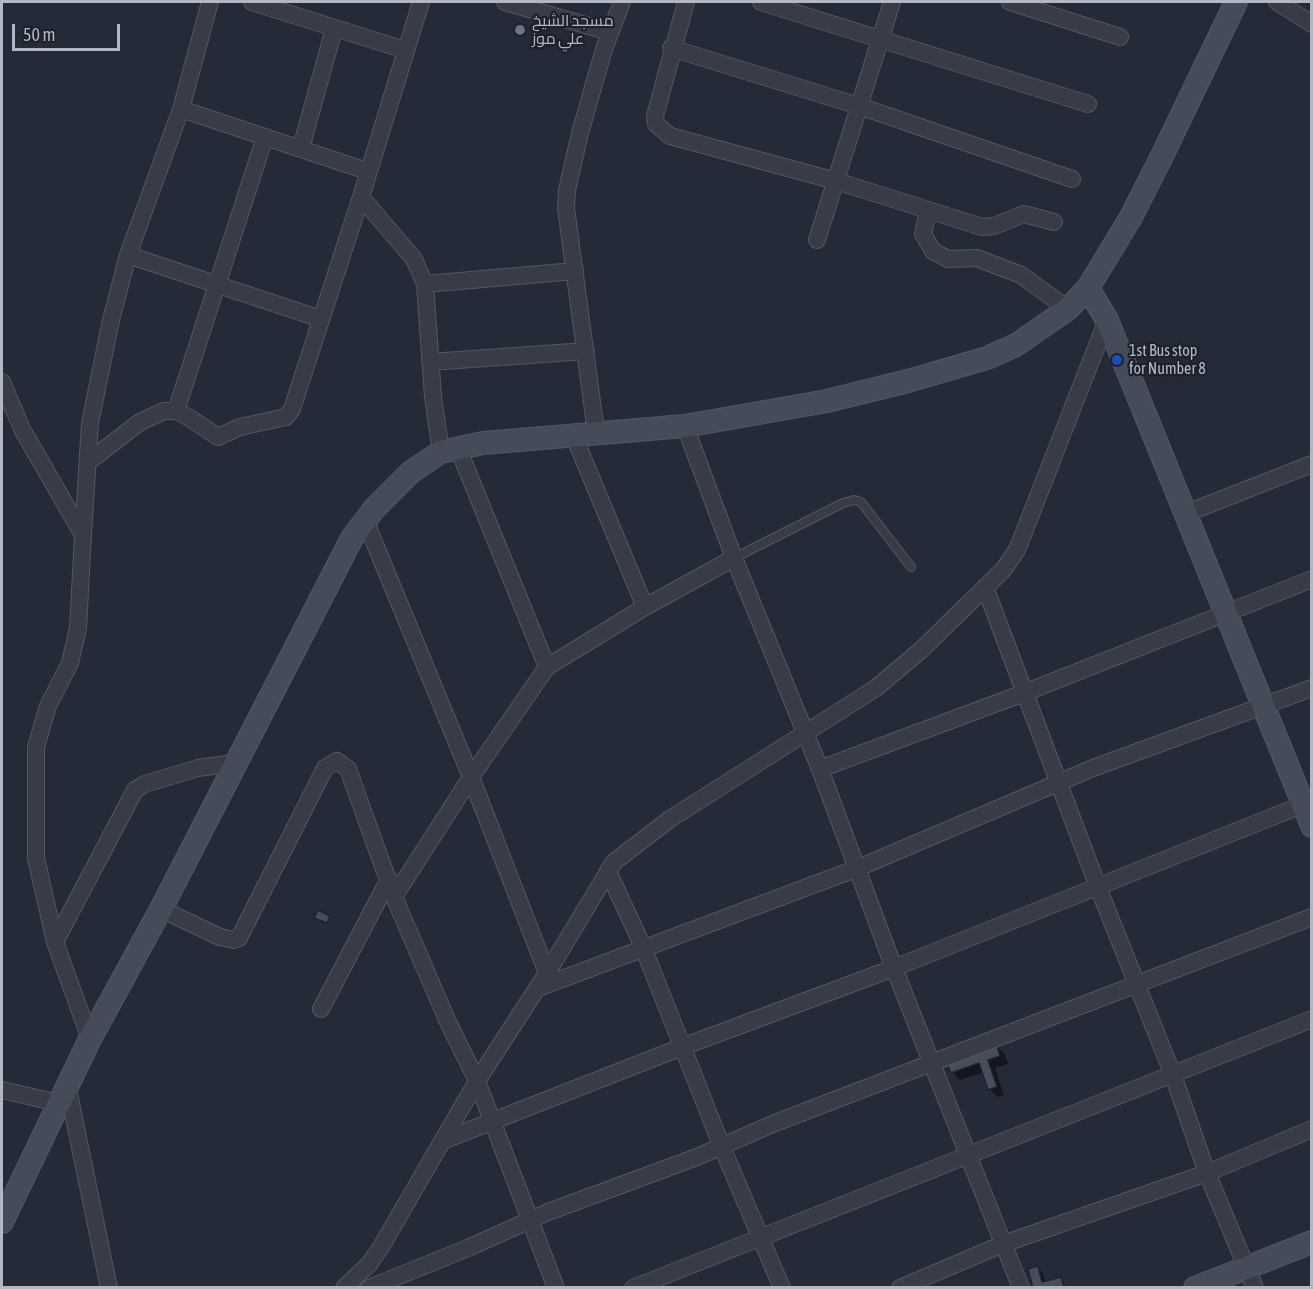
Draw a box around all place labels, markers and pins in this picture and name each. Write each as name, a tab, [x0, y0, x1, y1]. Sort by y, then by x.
place label: مسجد الشيخ علي موز	[532, 11, 614, 49]
marker: مسجد الشيخ علي موز	[513, 23, 527, 37]
place label: 1st Bus stop for Number 8	[1129, 341, 1206, 379]
marker: 1st Bus stop for Number 8	[1110, 353, 1124, 367]

